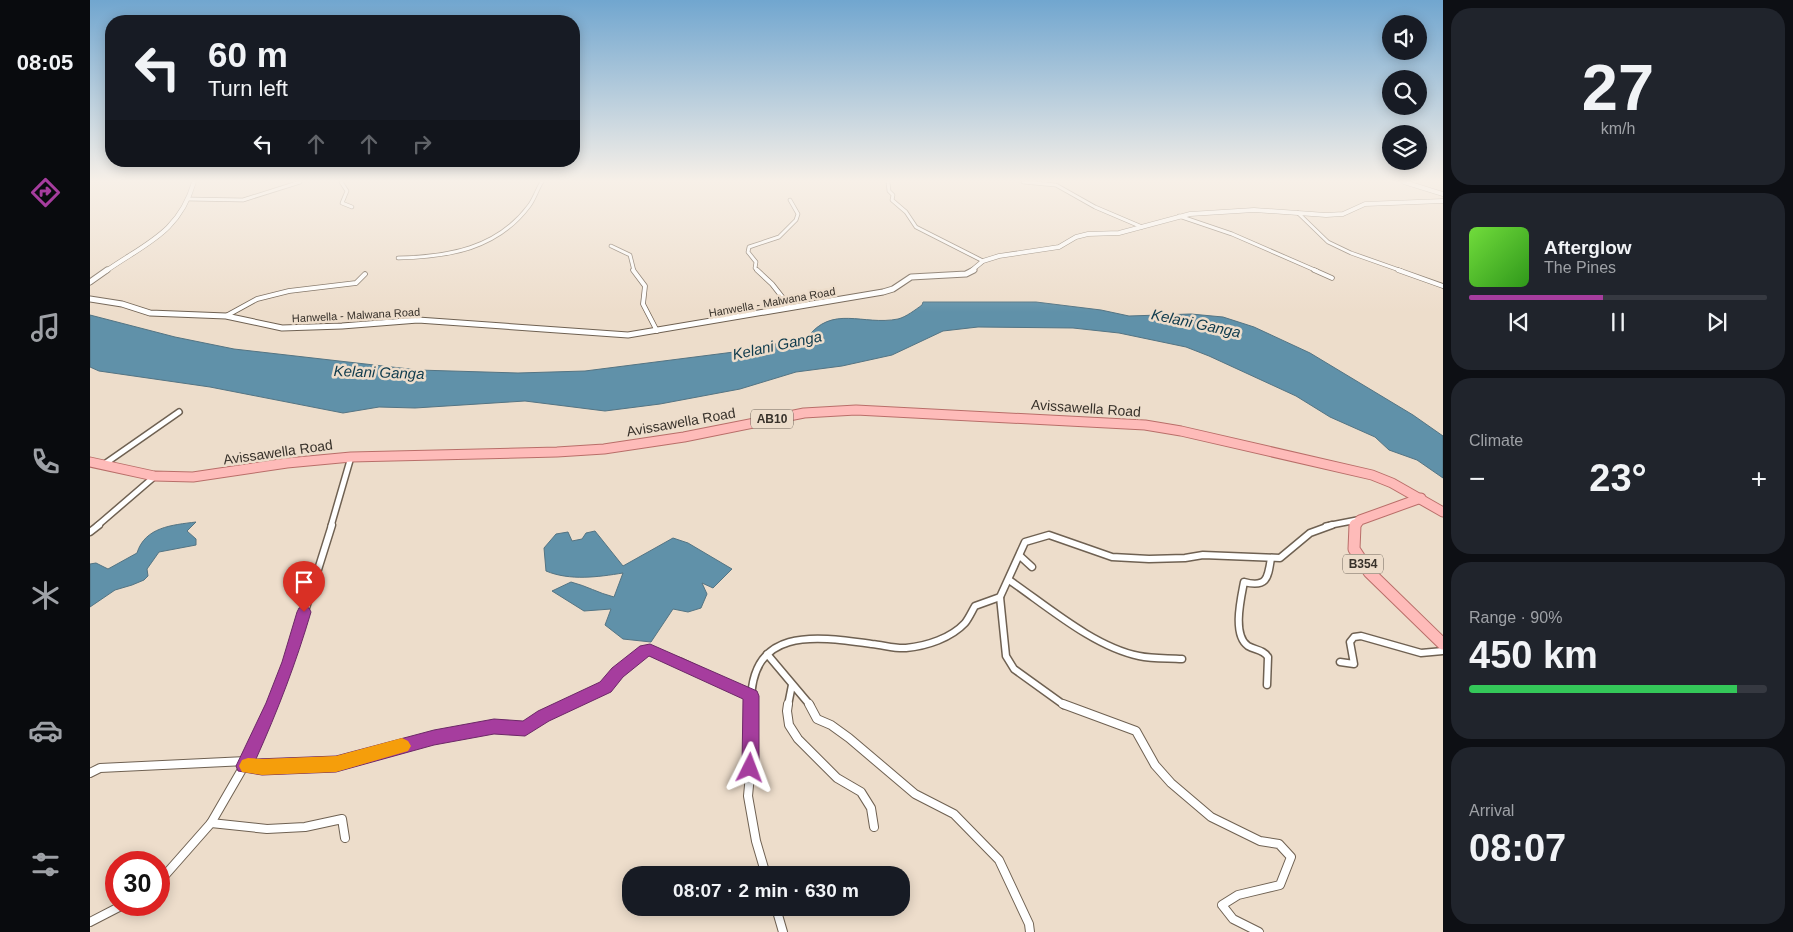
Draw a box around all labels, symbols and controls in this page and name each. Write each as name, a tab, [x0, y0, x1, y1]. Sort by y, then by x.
map controls	[1382, 15, 1427, 170]
button: sound	[1382, 15, 1427, 60]
icon: left	[125, 35, 190, 100]
text: 60 m	[208, 35, 288, 74]
text: 08:05	[17, 50, 73, 75]
text: 27	[1582, 51, 1654, 124]
button: search	[1382, 70, 1427, 115]
text: Turn left	[208, 76, 288, 101]
text: km/h	[1601, 120, 1635, 137]
button: layers	[1382, 125, 1427, 170]
icon: left	[249, 130, 277, 158]
icon: ahead	[302, 130, 330, 158]
icon: ahead	[355, 130, 383, 158]
icon: right	[408, 130, 436, 158]
icon: directions	[28, 175, 63, 210]
text: Afterglow	[1544, 237, 1632, 258]
text: The Pines	[1544, 259, 1616, 276]
street label: Hanwella - Malwana Road	[708, 285, 836, 319]
water label: Kelani Ganga	[1150, 305, 1242, 341]
street label: Hanwella - Malwana Road	[292, 306, 420, 324]
icon: previous	[1505, 308, 1533, 336]
icon: pause	[1604, 308, 1632, 336]
icon: next	[1703, 308, 1731, 336]
icon: music	[28, 310, 63, 345]
water label: Kelani Ganga	[731, 327, 823, 363]
water label: Kelani Ganga	[333, 362, 425, 382]
street label: Avissawella Road	[1030, 396, 1142, 420]
street label: Avissawella Road	[625, 405, 737, 439]
road number: AB10	[751, 409, 793, 428]
text: Climate	[1469, 432, 1523, 449]
street label: Avissawella Road	[222, 436, 334, 468]
icon: phone	[28, 444, 63, 479]
text: 23°	[1589, 457, 1647, 499]
text: −	[1469, 463, 1485, 494]
text: +	[1751, 463, 1767, 494]
road number: B354	[1343, 554, 1383, 574]
pin	[283, 561, 325, 612]
icon: arrive	[290, 568, 318, 596]
icon: climate	[28, 578, 63, 613]
text: Range · 90%	[1469, 609, 1562, 626]
text: 450 km	[1469, 634, 1598, 676]
icon: car	[28, 713, 63, 748]
position arrow	[723, 741, 775, 793]
text: Arrival	[1469, 802, 1514, 819]
text: 08:07	[1469, 827, 1566, 869]
icon: filters	[28, 847, 63, 882]
speed limit sign: 30	[105, 851, 170, 916]
text: 08:07 · 2 min · 630 m	[673, 880, 859, 901]

